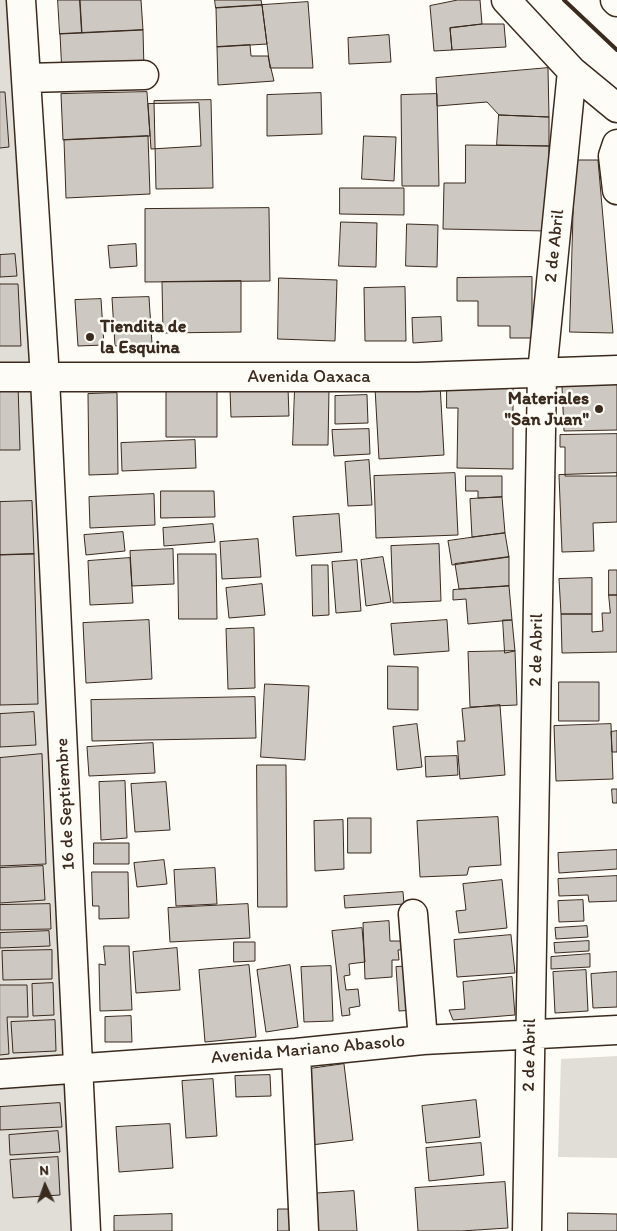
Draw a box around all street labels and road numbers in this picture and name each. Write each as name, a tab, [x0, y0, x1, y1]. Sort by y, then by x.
street label: 2 de Abril	[540, 208, 570, 284]
street label: Avenida Oaxaca	[247, 366, 371, 388]
street label: 2 de Abril	[526, 613, 548, 687]
street label: 16 de Septiembre	[52, 737, 80, 871]
street label: 2 de Abril	[519, 1018, 541, 1092]
street label: Avenida Mariano Abasolo	[210, 1031, 406, 1069]

